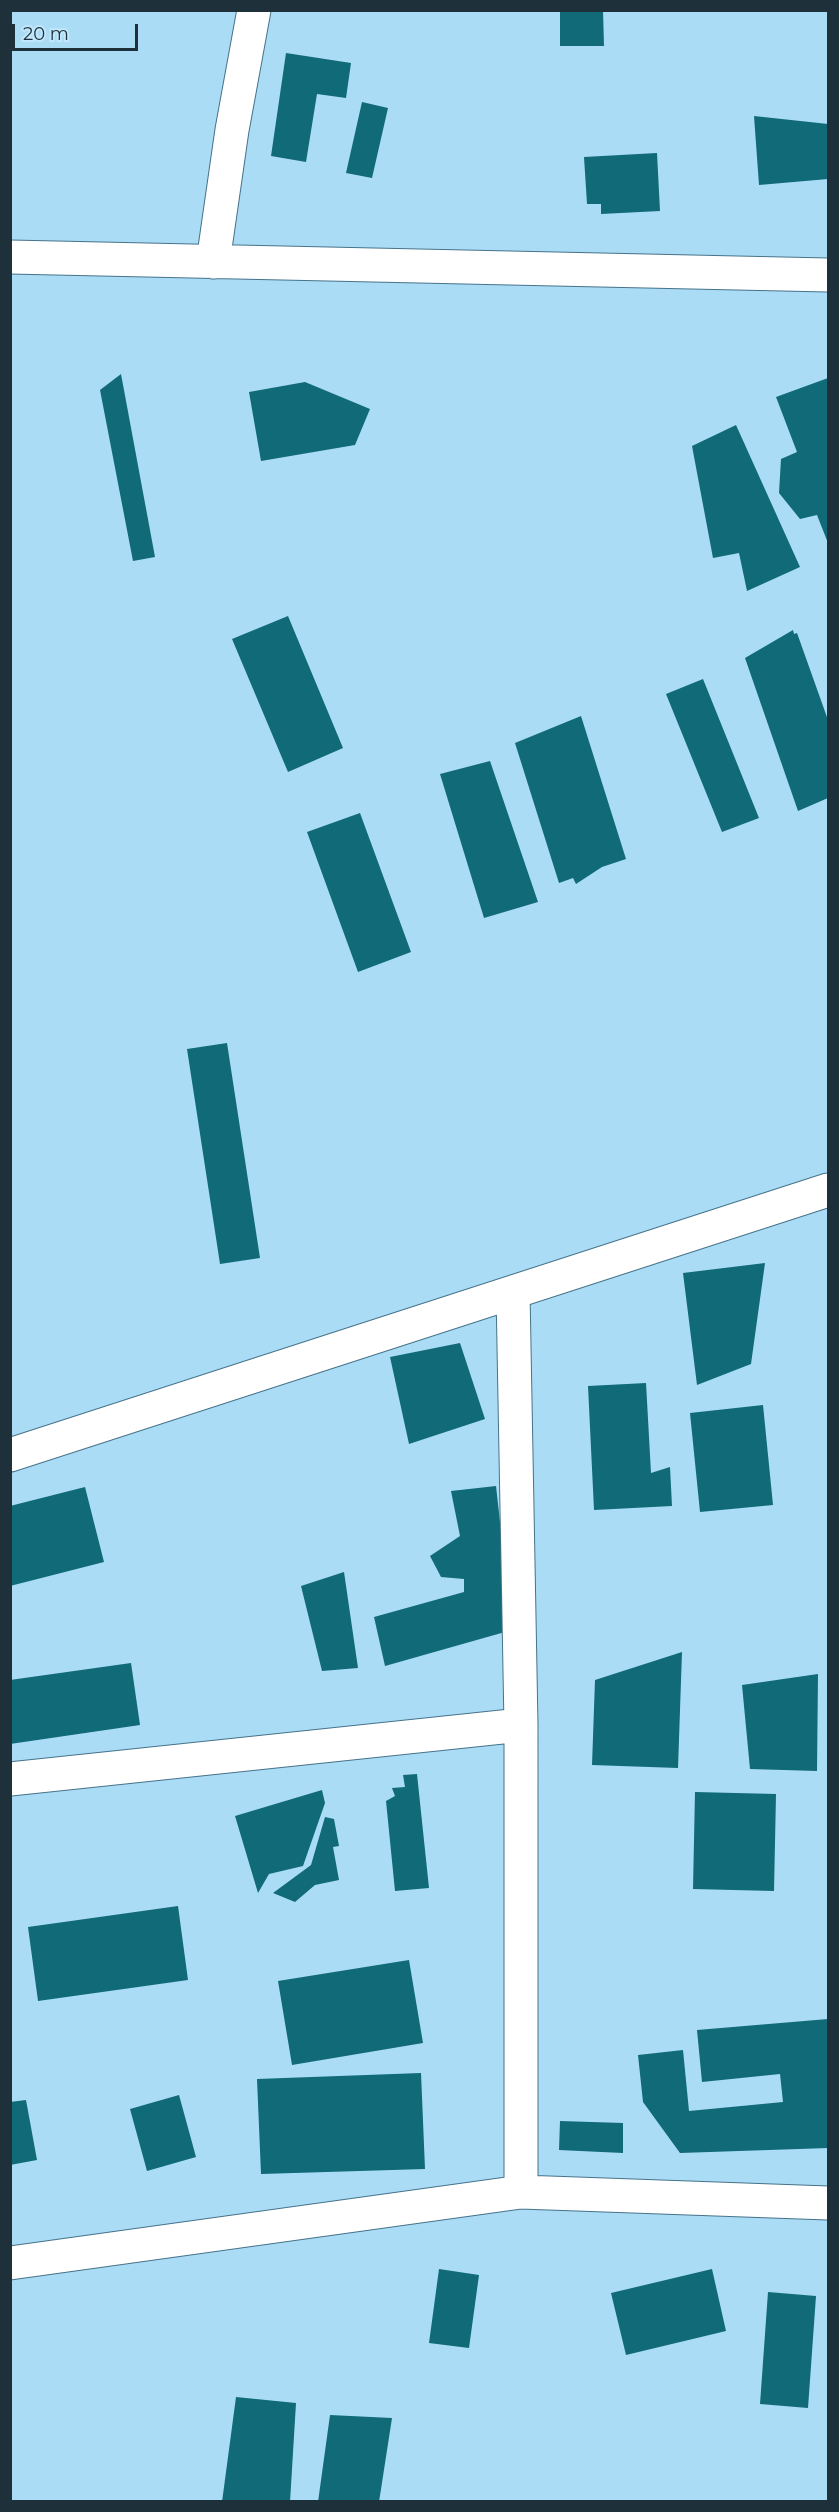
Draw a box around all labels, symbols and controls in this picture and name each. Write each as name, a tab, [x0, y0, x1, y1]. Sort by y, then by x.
scale bar	[15, 12, 141, 50]
text: 20 m	[23, 23, 69, 45]

